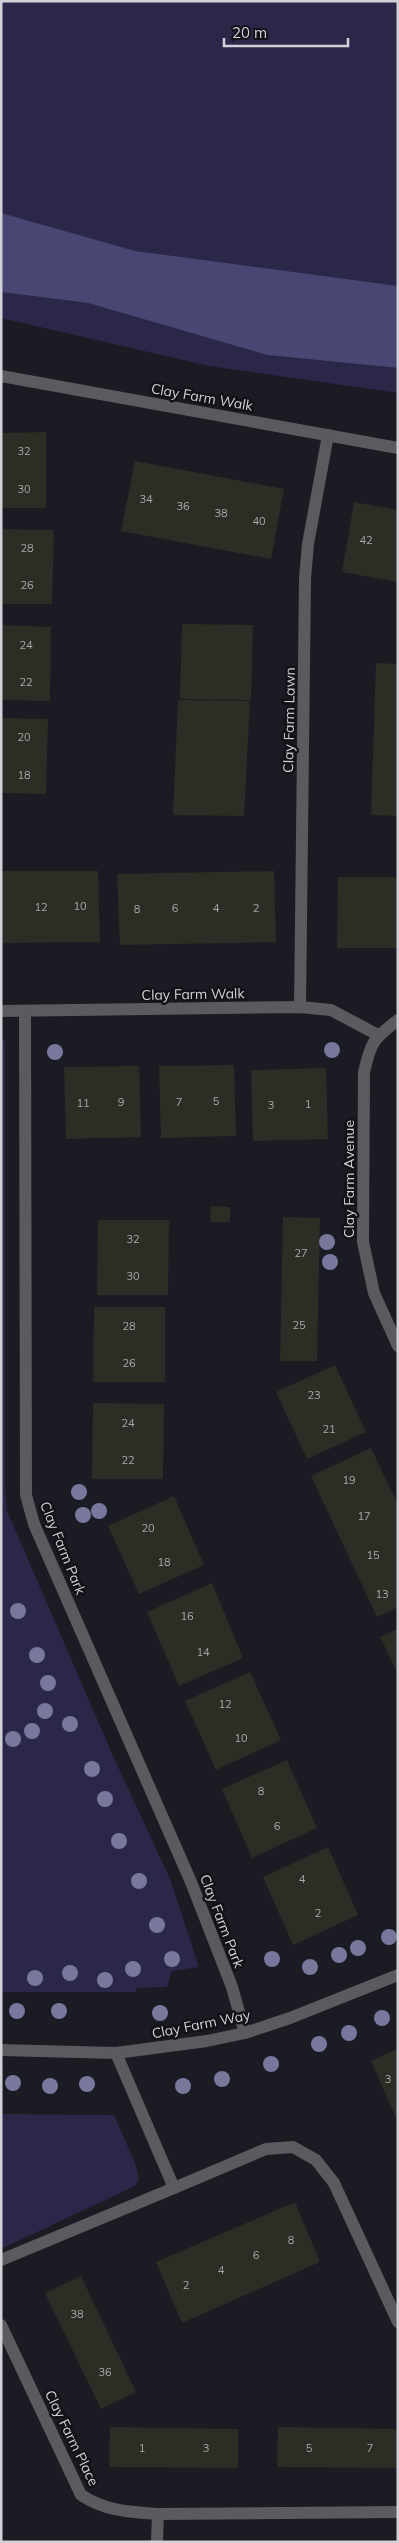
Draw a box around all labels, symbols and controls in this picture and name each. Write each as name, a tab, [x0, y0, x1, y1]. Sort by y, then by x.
scale bar	[224, 15, 348, 47]
text: 20 m	[232, 23, 267, 42]
street label: Clay Farm Walk	[150, 379, 255, 415]
house number: 32	[17, 444, 31, 458]
house number: 30	[17, 482, 31, 496]
house number: 34	[139, 492, 153, 506]
house number: 36	[176, 499, 190, 513]
house number: 38	[214, 506, 228, 520]
house number: 40	[252, 514, 266, 528]
house number: 42	[359, 533, 373, 547]
house number: 28	[20, 541, 34, 555]
house number: 26	[20, 578, 34, 592]
house number: 24	[19, 638, 33, 652]
street label: Clay Farm Lawn	[279, 667, 299, 773]
house number: 22	[19, 675, 33, 689]
house number: 20	[17, 730, 31, 744]
house number: 18	[17, 768, 31, 782]
house number: 10	[73, 899, 87, 913]
house number: 12	[34, 900, 48, 914]
house number: 6	[172, 901, 179, 915]
house number: 4	[213, 901, 220, 915]
house number: 2	[253, 901, 260, 915]
house number: 8	[134, 902, 141, 916]
street label: Clay Farm Walk	[141, 984, 245, 1004]
house number: 5	[213, 1094, 220, 1108]
house number: 9	[118, 1095, 124, 1109]
house number: 7	[176, 1095, 182, 1109]
house number: 11	[76, 1096, 90, 1110]
house number: 1	[305, 1097, 311, 1111]
house number: 3	[268, 1098, 274, 1112]
street label: Clay Farm Avenue	[340, 1120, 358, 1238]
house number: 32	[126, 1232, 140, 1246]
house number: 27	[294, 1246, 308, 1260]
house number: 30	[126, 1269, 140, 1283]
house number: 25	[292, 1318, 306, 1332]
house number: 28	[122, 1319, 136, 1333]
house number: 26	[122, 1356, 136, 1370]
house number: 23	[307, 1388, 321, 1402]
house number: 24	[121, 1416, 135, 1430]
house number: 21	[322, 1422, 336, 1436]
house number: 22	[121, 1453, 135, 1467]
house number: 19	[342, 1473, 356, 1487]
street label: Clay Farm Park	[36, 1499, 90, 1598]
house number: 17	[357, 1509, 371, 1523]
house number: 20	[141, 1521, 155, 1535]
house number: 15	[366, 1548, 380, 1562]
house number: 18	[157, 1555, 171, 1569]
house number: 13	[375, 1587, 389, 1601]
house number: 16	[180, 1609, 194, 1623]
house number: 14	[196, 1645, 210, 1659]
house number: 12	[218, 1697, 232, 1711]
house number: 10	[234, 1731, 248, 1745]
house number: 8	[258, 1784, 265, 1798]
house number: 6	[274, 1819, 281, 1833]
street label: Clay Farm Park	[196, 1872, 248, 1971]
house number: 4	[299, 1872, 306, 1886]
house number: 2	[315, 1906, 322, 1920]
street label: Clay Farm Way	[150, 2006, 252, 2042]
house number: 3	[385, 2072, 391, 2086]
house number: 8	[288, 2233, 295, 2247]
house number: 6	[253, 2248, 260, 2262]
house number: 4	[218, 2263, 225, 2277]
house number: 2	[183, 2278, 190, 2292]
house number: 38	[70, 2307, 84, 2321]
house number: 36	[98, 2365, 112, 2379]
street label: Clay Farm Place	[41, 2387, 103, 2489]
house number: 1	[139, 2441, 145, 2455]
house number: 3	[203, 2441, 209, 2455]
house number: 5	[306, 2441, 313, 2455]
house number: 7	[367, 2441, 373, 2455]

